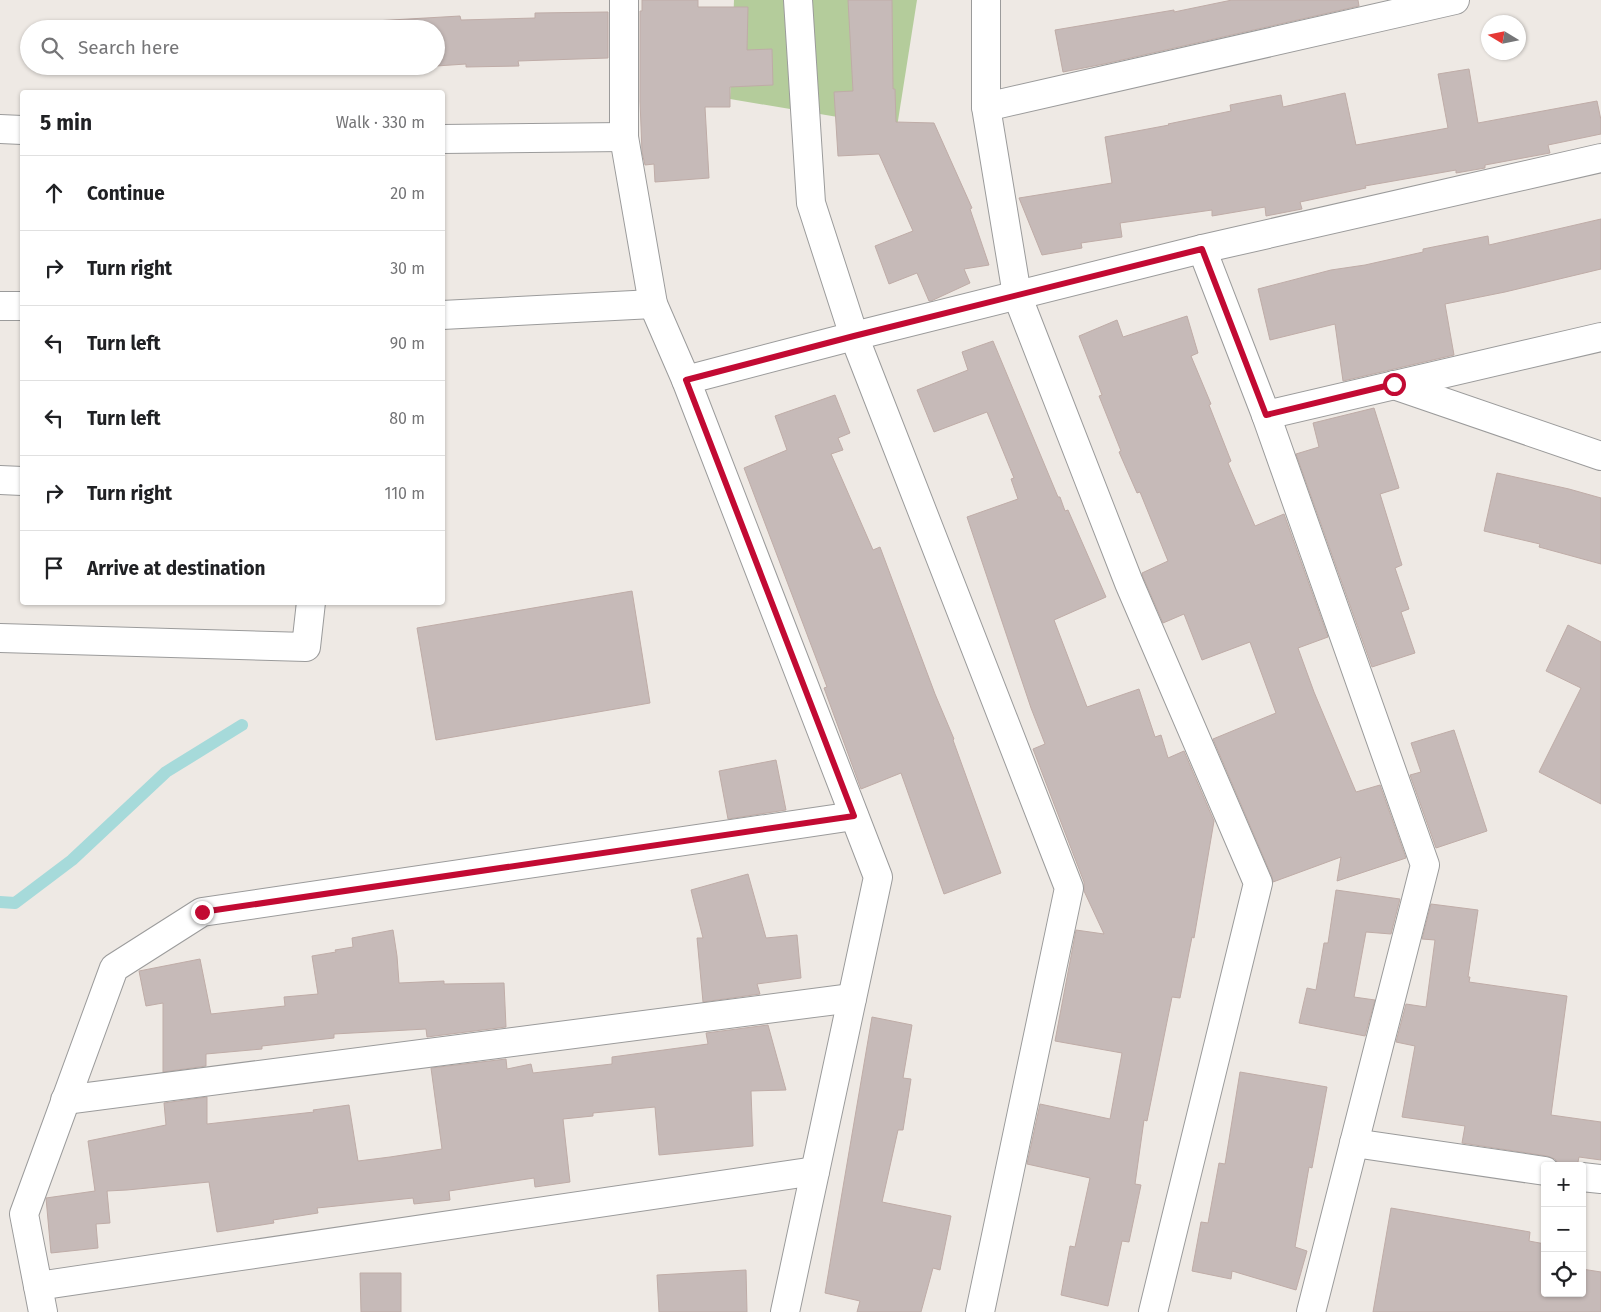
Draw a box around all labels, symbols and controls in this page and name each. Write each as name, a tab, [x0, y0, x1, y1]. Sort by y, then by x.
north arrow	[1481, 15, 1526, 60]
search box	[20, 20, 445, 75]
icon: search	[38, 34, 66, 62]
text: Search here	[78, 36, 179, 59]
text: 5 min	[40, 110, 92, 136]
text: Walk · 330 m	[336, 113, 425, 132]
icon: ahead	[40, 179, 68, 207]
text: Continue	[87, 182, 165, 205]
text: 20 m	[390, 184, 425, 203]
icon: right	[40, 254, 68, 282]
text: Turn right	[87, 257, 172, 280]
text: 30 m	[390, 259, 425, 278]
icon: left	[40, 329, 68, 357]
text: Turn left	[87, 332, 161, 355]
text: 90 m	[390, 334, 425, 353]
route start	[1383, 373, 1406, 396]
icon: left	[40, 404, 68, 432]
text: Turn left	[87, 407, 161, 430]
text: 80 m	[389, 409, 425, 428]
icon: right	[40, 479, 68, 507]
text: Turn right	[87, 482, 172, 505]
text: 110 m	[384, 484, 425, 503]
icon: arrive	[40, 554, 68, 582]
text: Arrive at destination	[87, 557, 266, 580]
route end	[191, 901, 214, 924]
map controls	[1541, 1162, 1586, 1297]
button: +	[1541, 1162, 1586, 1207]
button: −	[1541, 1207, 1586, 1252]
button: locate	[1541, 1252, 1586, 1297]

